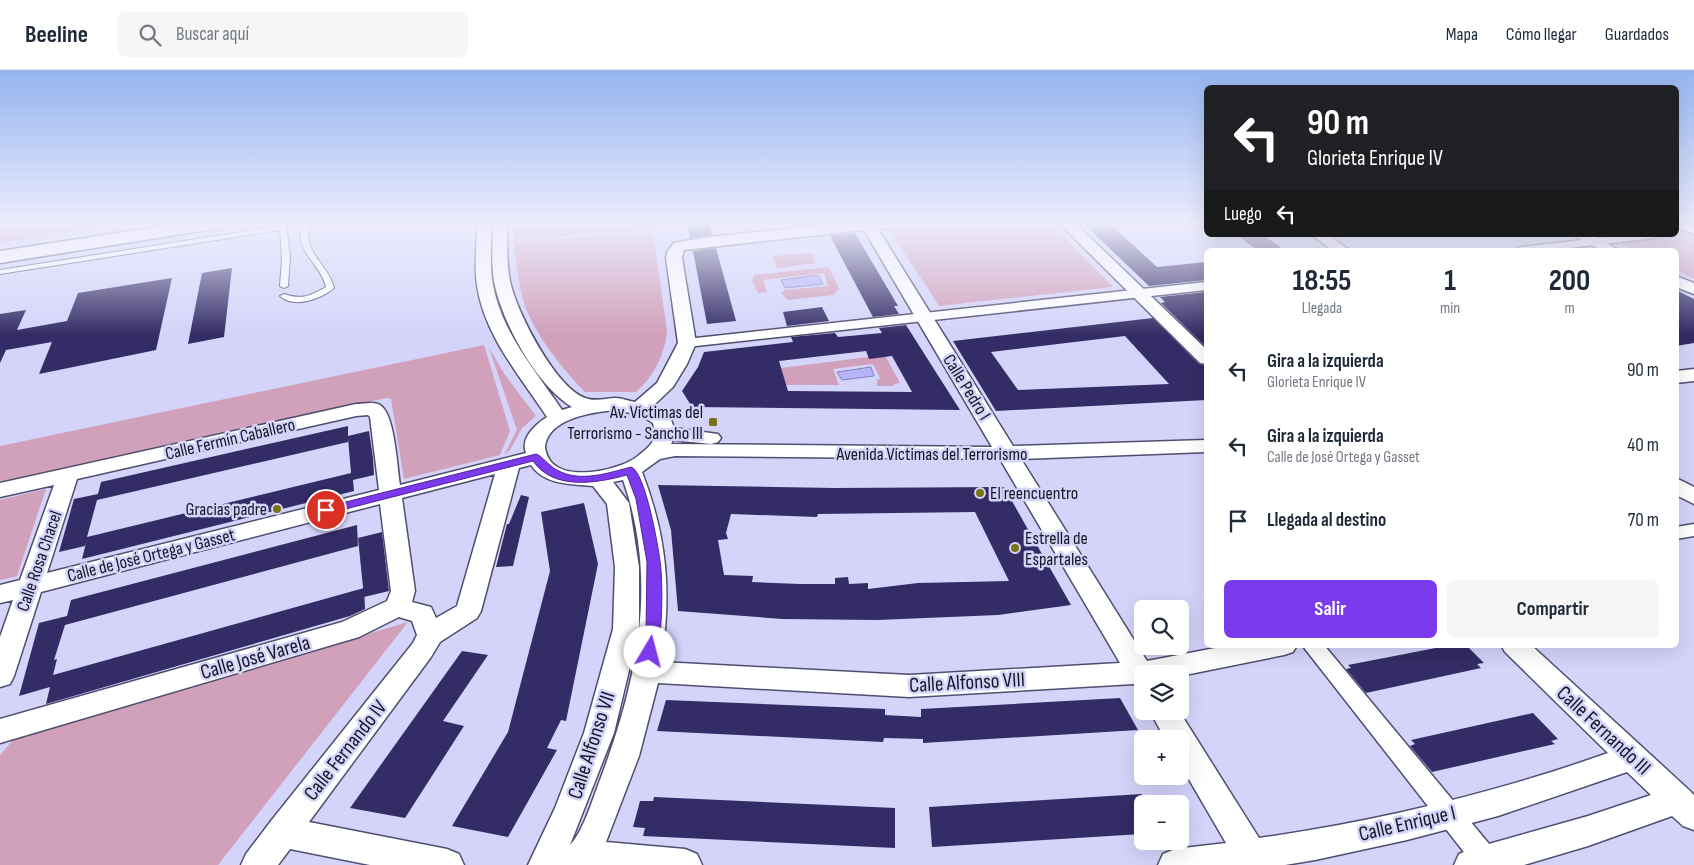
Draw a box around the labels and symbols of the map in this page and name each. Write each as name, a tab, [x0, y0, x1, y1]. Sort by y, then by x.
street label: Calle Pedro I	[938, 351, 995, 424]
place label: Av. Víctimas del Terrorismo - Sancho III	[567, 402, 703, 444]
street label: Calle Fermín Caballero	[163, 414, 297, 465]
marker: Av. Víctimas del Terrorismo - Sancho III	[707, 416, 719, 428]
street label: Avenida Víctimas del Terrorismo	[836, 444, 1027, 465]
place label: El reencuentro	[990, 483, 1078, 504]
marker: El reencuentro	[974, 487, 986, 499]
pin	[305, 489, 347, 531]
place label: Gracias padre	[185, 499, 267, 520]
marker: Gracias padre	[271, 503, 283, 515]
street label: Calle Rosa Chacel	[12, 508, 66, 614]
street label: Calle de José Ortega y Gasset	[65, 524, 238, 586]
place label: Estrella de Espartales	[1025, 528, 1088, 570]
marker: Estrella de Espartales	[1009, 542, 1021, 554]
position arrow	[623, 625, 675, 677]
street label: Calle José Varela	[197, 630, 313, 685]
street label: Calle Alfonso VIII	[909, 667, 1025, 698]
street label: Calle Fernando III	[1552, 681, 1656, 780]
street label: Calle Alfonso VII	[562, 688, 621, 802]
street label: Calle Fernando IV	[299, 695, 393, 805]
street label: Calle Enrique I	[1356, 800, 1458, 847]

